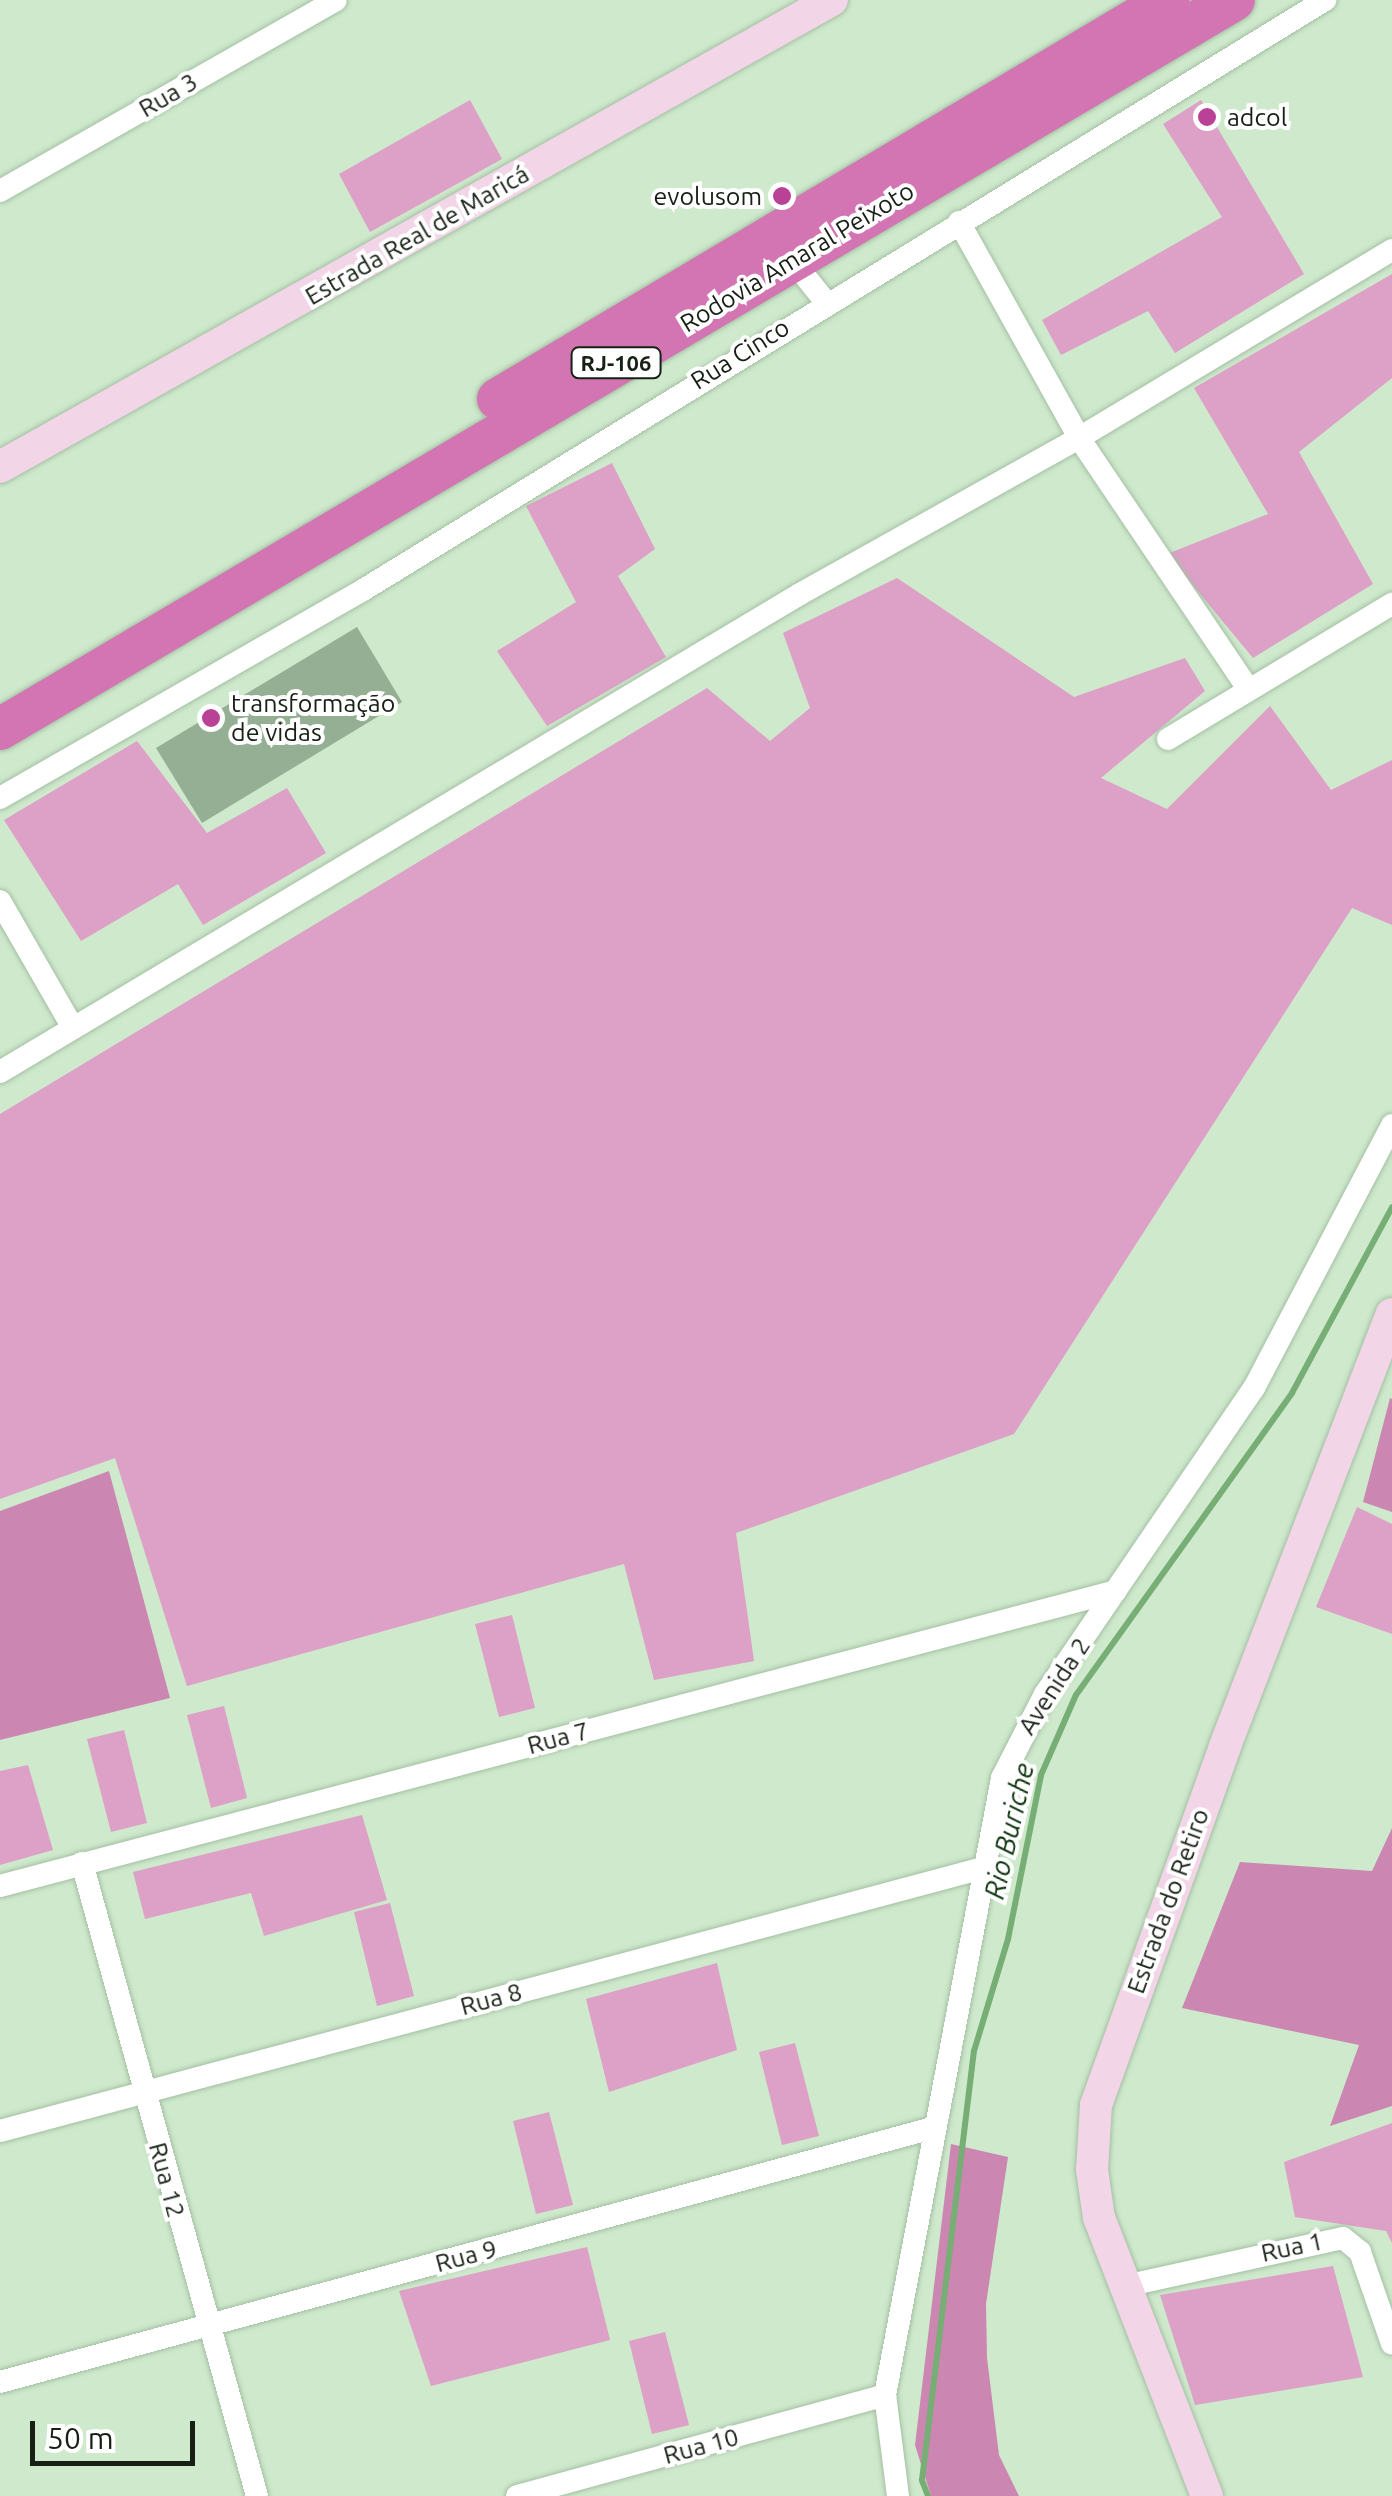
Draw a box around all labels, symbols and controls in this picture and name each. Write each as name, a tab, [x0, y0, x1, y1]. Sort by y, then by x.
street label: Rua 3	[133, 66, 203, 124]
place label: adcol	[1227, 102, 1287, 132]
marker: adcol	[1196, 106, 1218, 128]
street label: Estrada Real de Maricá	[300, 159, 534, 311]
street label: Rodovia Amaral Peixoto	[675, 175, 919, 339]
place label: evolusom	[654, 181, 762, 211]
marker: evolusom	[771, 185, 793, 207]
street label: Rua Cinco	[685, 312, 795, 396]
road number: RJ-106	[568, 346, 664, 380]
place label: transformação de vidas	[231, 689, 395, 748]
marker: transformação de vidas	[200, 707, 222, 729]
street label: Avenida 2	[1012, 1632, 1096, 1740]
street label: Rua 7	[524, 1715, 592, 1761]
water label: Rio Buriche	[977, 1760, 1041, 1902]
street label: Estrada do Retiro	[1121, 1804, 1215, 1998]
street label: Rua 8	[457, 1976, 525, 2022]
street label: Rua 12	[143, 2139, 191, 2221]
street label: Rua 1	[1258, 2226, 1326, 2268]
street label: Rua 9	[432, 2233, 500, 2279]
scale bar	[35, 2401, 200, 2463]
text: 50 m	[47, 2421, 114, 2455]
street label: Rua 10	[660, 2422, 742, 2470]

